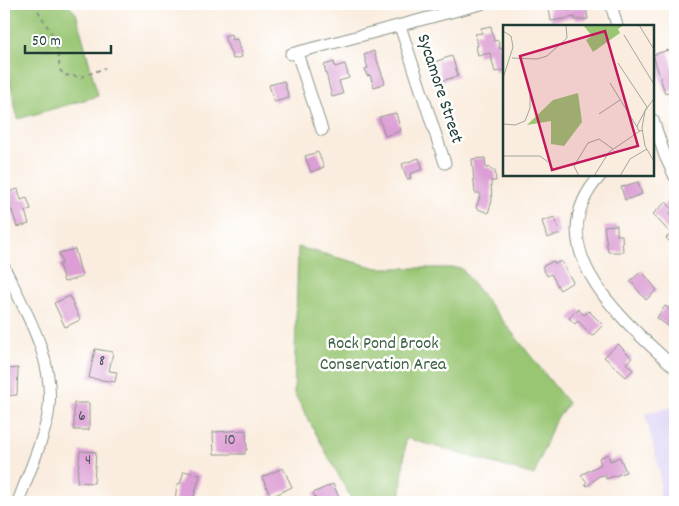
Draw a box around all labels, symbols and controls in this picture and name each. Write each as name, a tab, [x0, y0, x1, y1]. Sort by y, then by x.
scale bar	[25, 22, 111, 54]
inset map	[503, 25, 654, 176]
text: 50 m	[32, 31, 61, 53]
street label: Sycamore Street	[410, 31, 469, 147]
park label: Rock Pond Brook Conservation Area	[320, 332, 447, 378]
house number: 8	[99, 351, 105, 373]
house number: 6	[78, 406, 86, 428]
house number: 10	[224, 430, 236, 452]
house number: 4	[85, 450, 91, 472]

